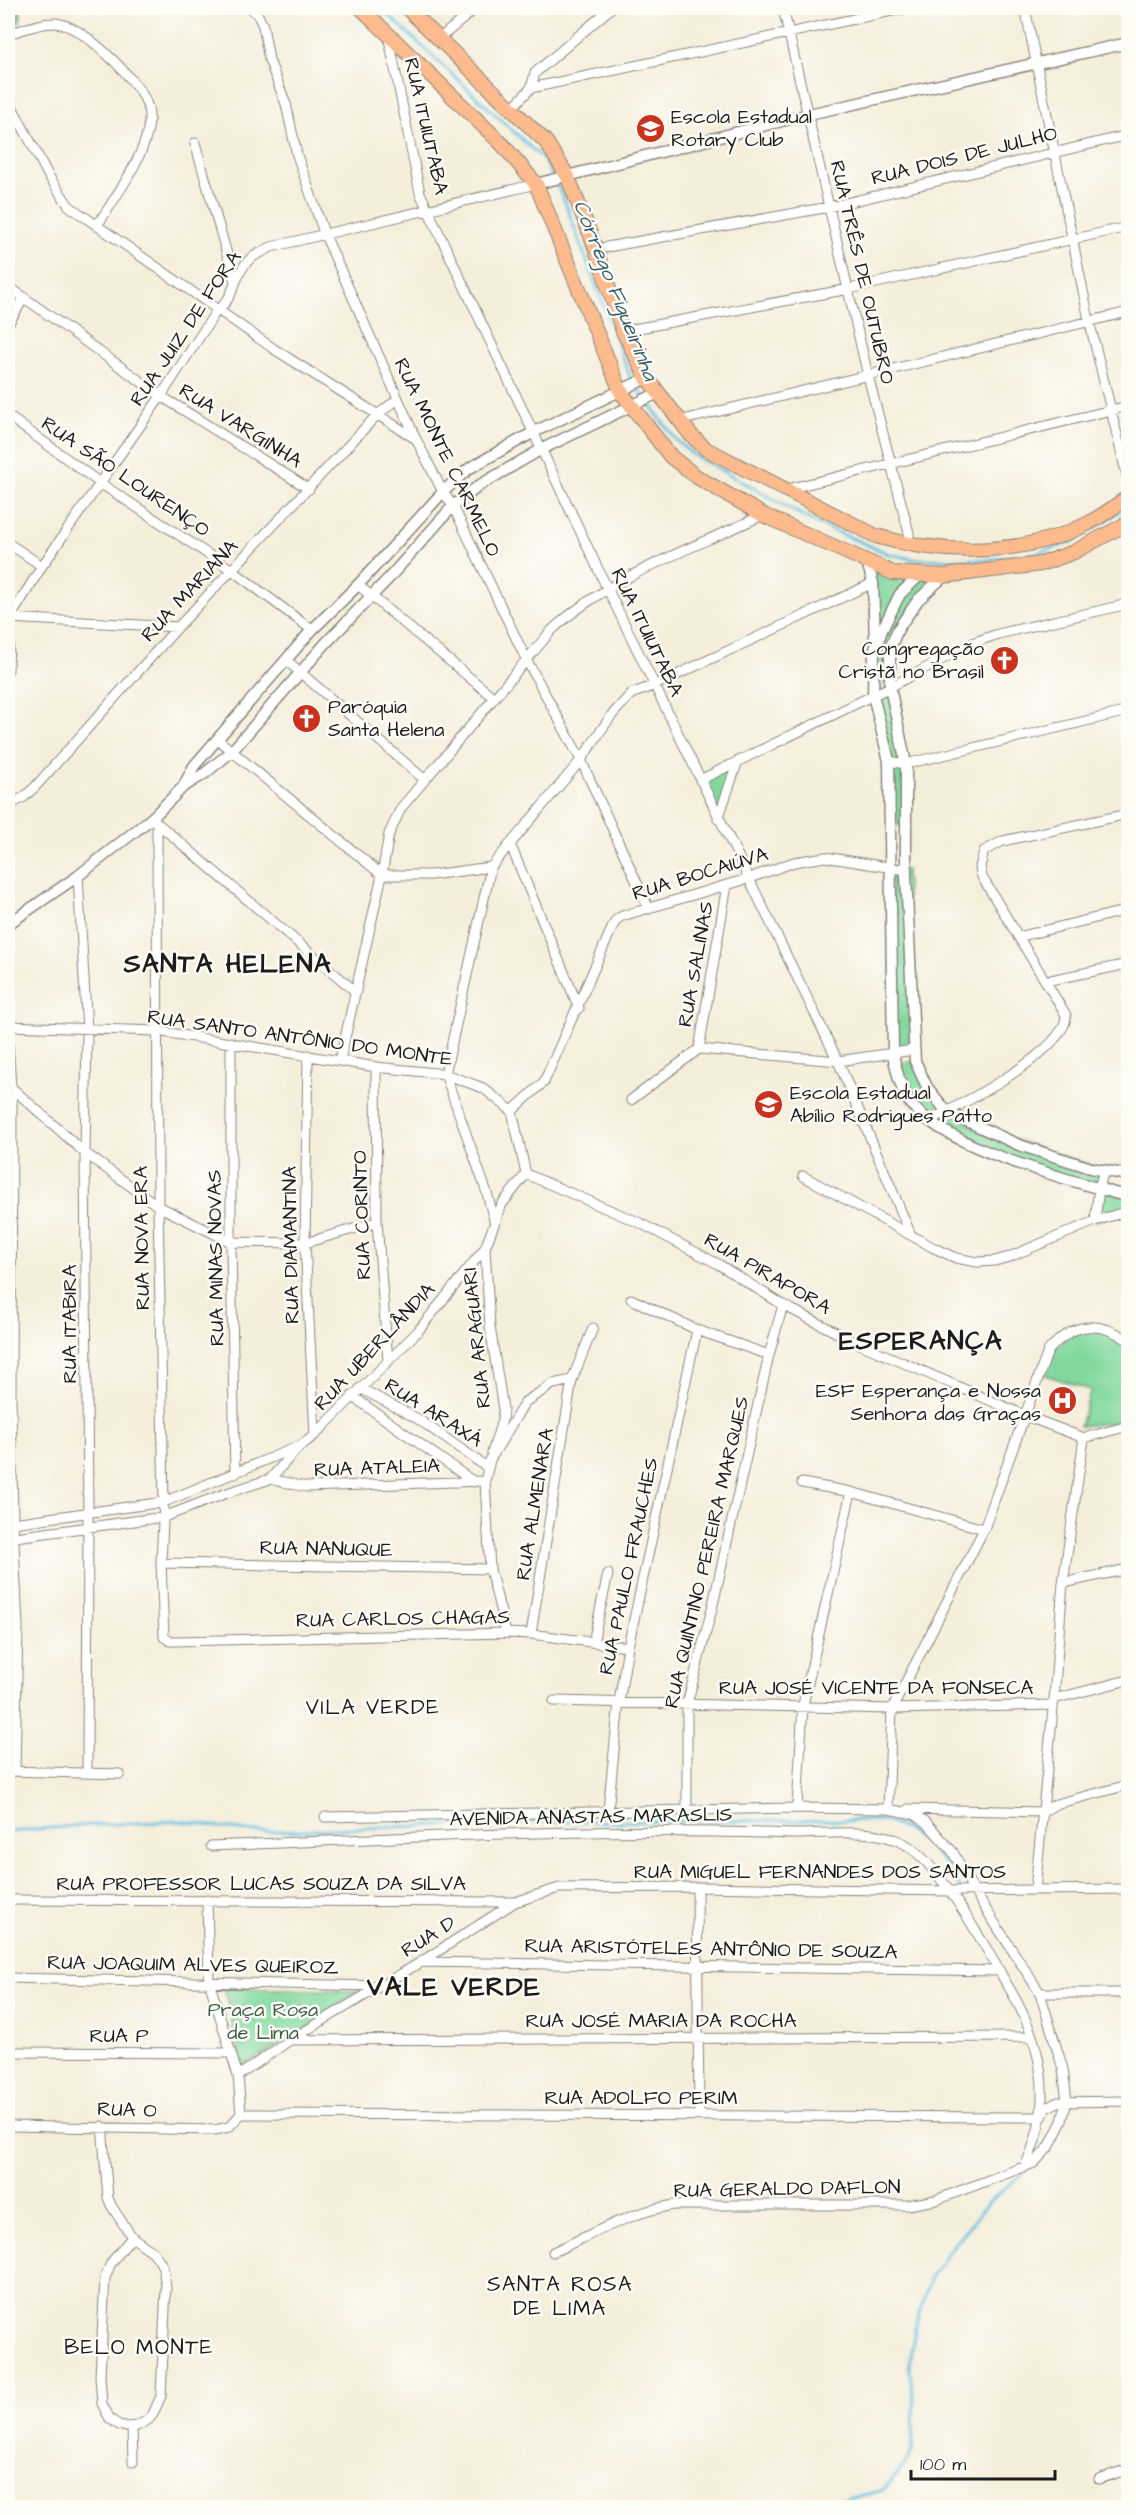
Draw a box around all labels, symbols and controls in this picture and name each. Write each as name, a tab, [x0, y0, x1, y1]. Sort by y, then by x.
street label: RUA ITUIUTABA	[397, 55, 455, 198]
place label: Escola Estadual Rotary Club	[671, 103, 812, 155]
school or university icon: Escola Estadual Rotary Club	[634, 112, 666, 144]
street label: RUA DOIS DE JULHO	[868, 119, 1060, 193]
street label: RUA TRÊS DE OUTUBRO	[823, 158, 901, 387]
water label: Córrego Figueirinha	[565, 196, 666, 386]
street label: RUA JUIZ DE FORA	[123, 245, 248, 412]
street label: RUA MONTE CARMELO	[387, 353, 507, 562]
street label: RUA VARGINHA	[174, 377, 308, 475]
street label: RUA SÃO LOURENÇO	[36, 410, 215, 544]
street label: RUA MARIANA	[135, 533, 245, 648]
street label: RUA ITUIUTABA	[604, 564, 690, 701]
place label: Congregação Cristã no Brasil	[839, 635, 984, 686]
church icon: Congregação Cristã no Brasil	[989, 644, 1021, 676]
place label: Paróquia Santa Helena	[328, 693, 444, 744]
church icon: Paróquia Santa Helena	[291, 702, 323, 734]
street label: RUA BOCAIÚVA	[629, 840, 772, 908]
street label: RUA SALINAS	[671, 899, 721, 1029]
district label: SANTA HELENA	[123, 946, 332, 982]
street label: RUA SANTO ANTÔNIO DO MONTE	[146, 1003, 454, 1073]
place label: Escola Estadual Abílio Rodrigues Patto	[790, 1079, 992, 1131]
school or university icon: Escola Estadual Abílio Rodrigues Patto	[753, 1088, 785, 1120]
street label: RUA CORINTO	[346, 1150, 378, 1280]
street label: RUA NOVA ERA	[127, 1165, 157, 1310]
street label: RUA DIAMANTINA	[276, 1166, 306, 1324]
street label: RUA MINAS NOVAS	[200, 1169, 232, 1346]
street label: RUA PIRAPORA	[699, 1226, 836, 1322]
street label: RUA ITABIRA	[56, 1264, 84, 1383]
street label: RUA ARAGUARI	[456, 1266, 498, 1410]
street label: RUA UBERLÂNDIA	[308, 1276, 442, 1417]
district label: ESPERANÇA	[839, 1323, 1003, 1359]
street label: RUA ARAXÁ	[379, 1372, 488, 1454]
place label: ESF Esperança e Nossa Senhora das Graças	[816, 1377, 1041, 1428]
hospital icon: ESF Esperança e Nossa Senhora das Graças	[1046, 1385, 1078, 1417]
street label: RUA QUINTINO PEREIRA MARQUES	[657, 1393, 757, 1711]
street label: RUA ALMENARA	[509, 1426, 561, 1582]
street label: RUA ATALEIA	[314, 1452, 441, 1484]
street label: RUA PAULO FRAUCHES	[592, 1455, 666, 1677]
street label: RUA NANUQUE	[259, 1534, 393, 1564]
street label: RUA CARLOS CHAGAS	[296, 1603, 511, 1635]
street label: RUA JOSÉ VICENTE DA FONSECA	[719, 1674, 1033, 1702]
district label: VILA VERDE	[306, 1693, 440, 1722]
street label: AVENIDA ANASTAS MARASLIS	[449, 1801, 733, 1833]
street label: RUA MIGUEL FERNANDES DOS SANTOS	[634, 1858, 1006, 1886]
street label: RUA PROFESSOR LUCAS SOUZA DA SILVA	[56, 1870, 466, 1898]
street label: RUA D	[396, 1909, 461, 1964]
street label: RUA ARISTÓTELES ANTÔNIO DE SOUZA	[524, 1932, 898, 1966]
street label: RUA JOAQUIM ALVES QUEIROZ	[47, 1948, 339, 1982]
district label: VALE VERDE	[366, 1969, 541, 2005]
park label: Praça Rosa de Lima	[208, 1996, 318, 2047]
street label: RUA JOSÉ MARIA DA ROCHA	[526, 2007, 797, 2035]
street label: RUA P	[89, 2022, 149, 2050]
street label: RUA ADOLFO PERIM	[544, 2084, 738, 2112]
street label: RUA O	[97, 2095, 157, 2125]
street label: RUA GERALDO DAFLON	[673, 2173, 901, 2205]
district label: SANTA ROSA DE LIMA	[487, 2270, 633, 2323]
district label: BELO MONTE	[64, 2333, 214, 2362]
scale bar	[911, 2443, 1055, 2481]
text: 100 m	[920, 2452, 966, 2477]

